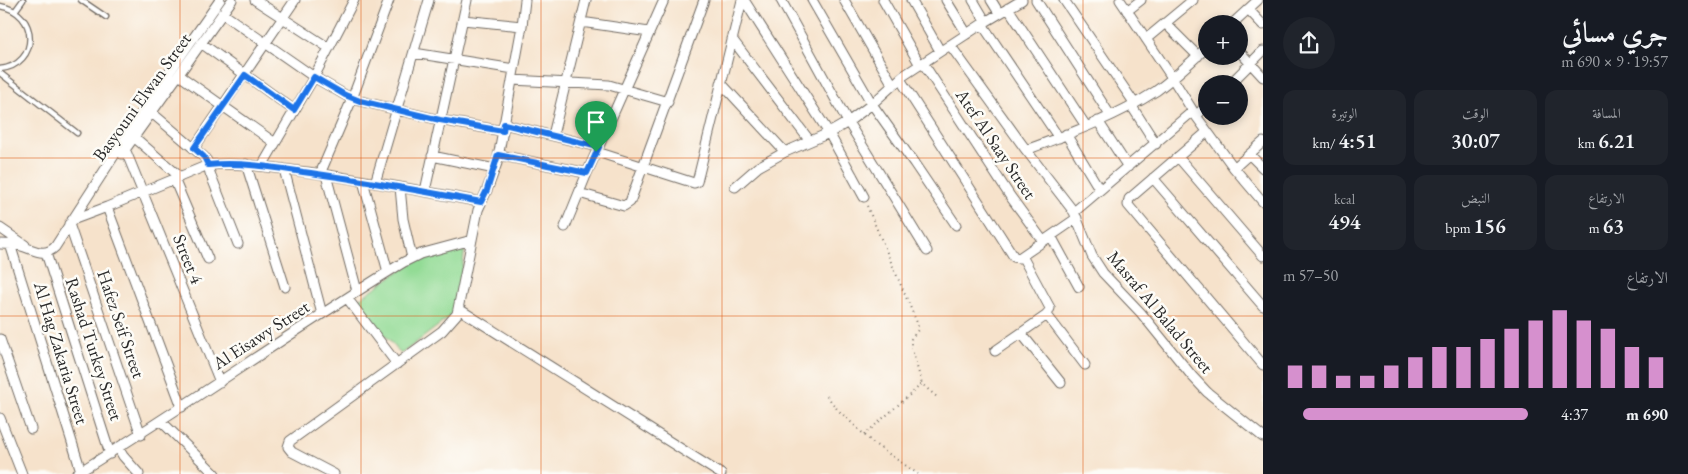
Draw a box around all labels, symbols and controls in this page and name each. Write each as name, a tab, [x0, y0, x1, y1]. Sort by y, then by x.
text: جري مسائي	[1562, 14, 1668, 50]
map controls	[1198, 15, 1248, 125]
button: +	[1198, 15, 1248, 65]
button: share	[1283, 17, 1335, 69]
street label: Basyouni Elwan Street	[87, 28, 196, 165]
text: 19:57 · 9 × 690 m	[1561, 51, 1668, 72]
button: −	[1198, 75, 1248, 125]
street label: Atef Al Saay Street	[950, 83, 1042, 204]
pin	[575, 101, 617, 152]
text: الوتيرة	[1332, 104, 1357, 122]
text: الوقت	[1462, 104, 1489, 122]
text: المسافة	[1592, 104, 1621, 122]
icon: arrive	[582, 108, 610, 136]
text: 4:51	[1338, 127, 1376, 154]
text: 30:07	[1451, 127, 1500, 154]
text: 6.21	[1598, 127, 1635, 154]
text: /km	[1313, 134, 1338, 152]
text: km	[1578, 134, 1598, 152]
text: النبض	[1461, 189, 1490, 207]
text: الارتفاع	[1588, 189, 1625, 207]
text: kcal	[1334, 190, 1355, 208]
text: 494	[1328, 208, 1361, 235]
text: 156	[1473, 212, 1506, 239]
text: 63	[1603, 212, 1624, 239]
text: bpm	[1445, 219, 1473, 237]
text: m	[1589, 219, 1603, 237]
street label: Street 4	[168, 230, 209, 287]
street label: Masraf Al Balad Street	[1102, 246, 1219, 378]
text: 50–57 m	[1283, 265, 1338, 286]
street label: Hafez Seif Street	[92, 267, 151, 381]
text: الارتفاع	[1626, 267, 1668, 288]
street label: Rashad Turkey Street	[61, 274, 129, 424]
street label: Al Hag Zakaria Street	[29, 278, 94, 427]
street label: Al Eisawy Street	[207, 295, 314, 375]
text: 4:37	[1561, 404, 1588, 425]
text: 690 m	[1626, 404, 1668, 425]

